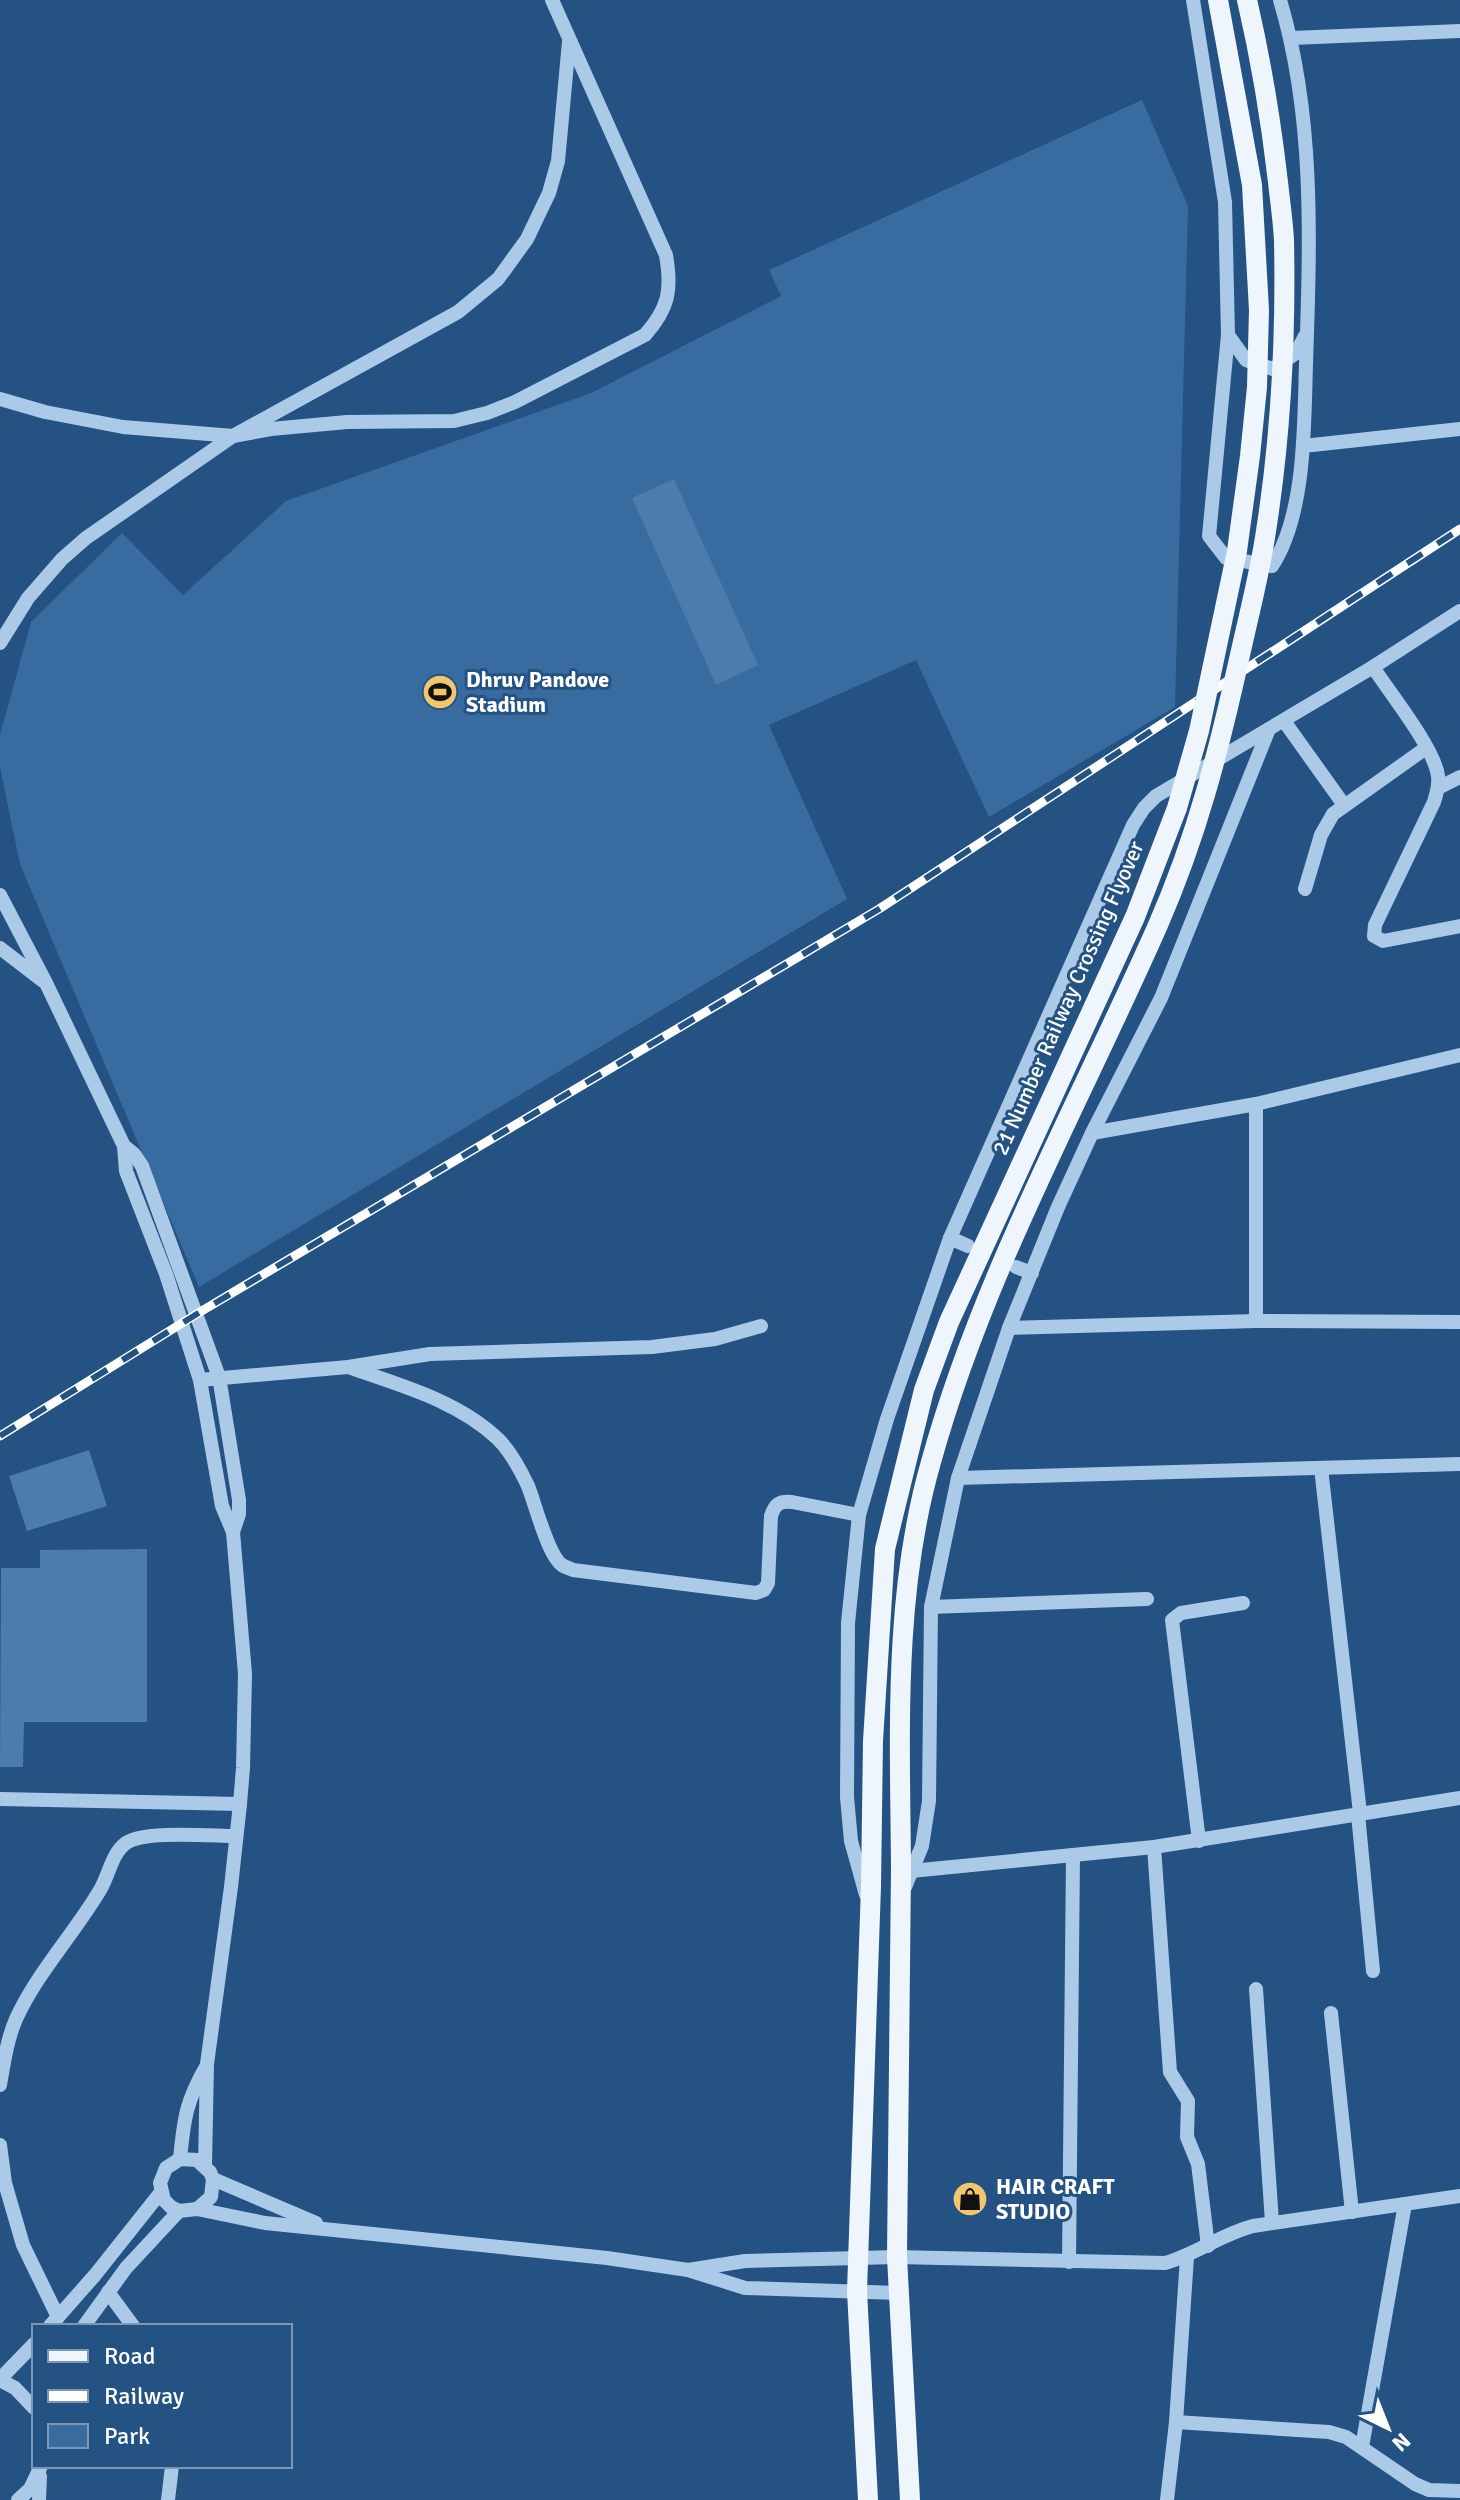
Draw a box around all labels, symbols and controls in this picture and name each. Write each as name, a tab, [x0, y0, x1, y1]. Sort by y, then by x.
place label: Dhruv Pandove Stadium	[466, 666, 609, 718]
sports icon: Dhruv Pandove Stadium	[421, 673, 459, 711]
street label: 21 Number Railway Crossing Flyover	[986, 837, 1150, 1159]
place label: HAIR CRAFT STUDIO	[996, 2173, 1115, 2225]
shop icon: HAIR CRAFT STUDIO	[951, 2180, 989, 2218]
legend	[32, 2324, 292, 2468]
text: Road	[104, 2341, 155, 2371]
text: Railway	[104, 2381, 184, 2411]
north arrow	[1348, 2388, 1428, 2468]
text: Park	[104, 2421, 150, 2451]
text: N	[1386, 2427, 1416, 2457]

